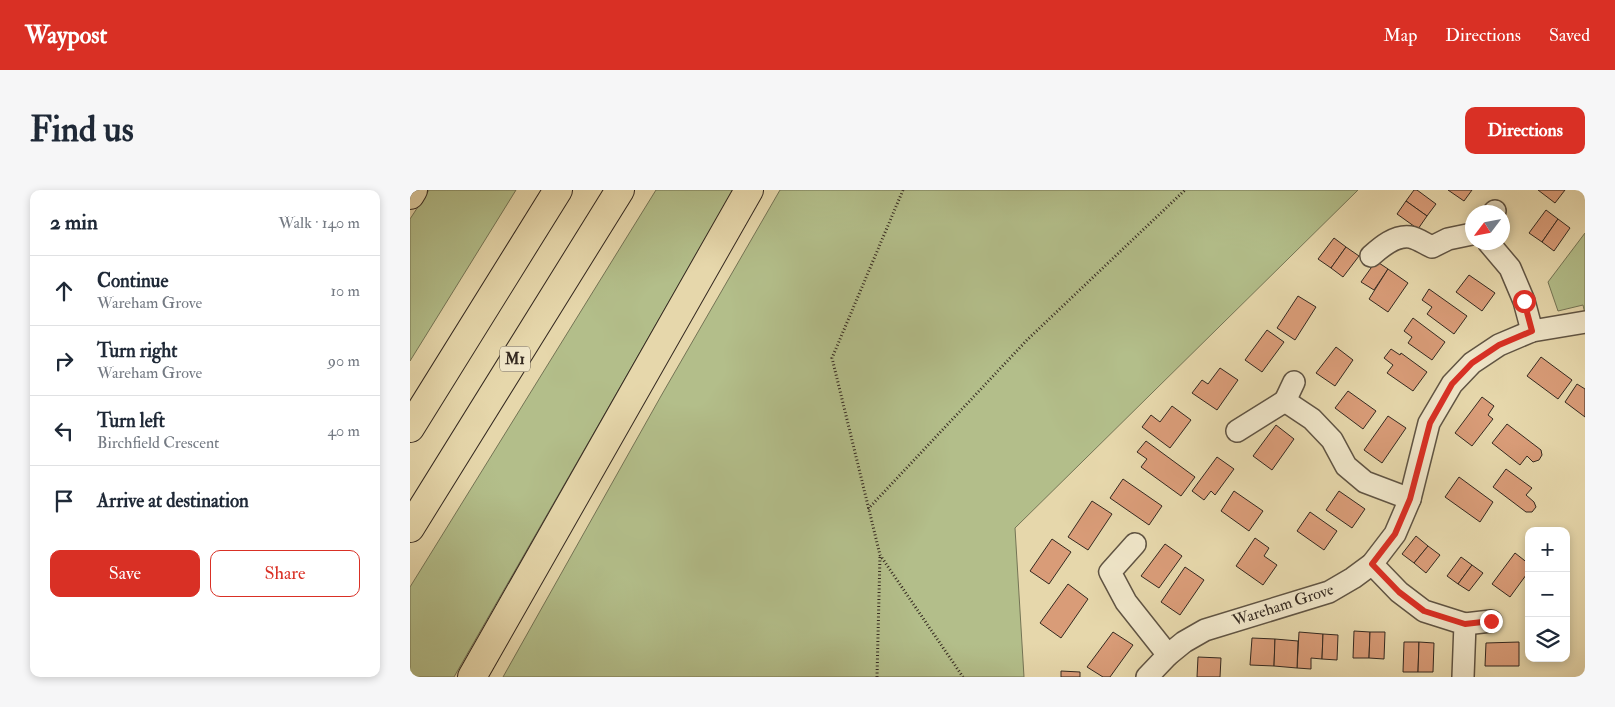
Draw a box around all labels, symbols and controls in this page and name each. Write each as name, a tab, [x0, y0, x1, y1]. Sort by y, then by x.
text: Waypost	[25, 20, 107, 51]
text: Map	[1384, 24, 1417, 47]
text: Directions	[1445, 24, 1521, 47]
text: Saved	[1549, 24, 1590, 47]
button: Directions	[1465, 107, 1585, 154]
text: Find us	[30, 108, 134, 152]
north arrow	[1465, 205, 1510, 250]
text: 2 min	[50, 209, 98, 236]
text: Walk · 140 m	[279, 213, 360, 233]
text: Continue	[97, 269, 168, 293]
icon: ahead	[50, 277, 78, 305]
text: 10 m	[330, 281, 360, 301]
route start	[1513, 290, 1536, 313]
text: Wareham Grove	[97, 293, 202, 313]
text: Turn right	[97, 339, 177, 363]
road number: M1	[500, 346, 530, 372]
icon: right	[50, 347, 78, 375]
text: 90 m	[328, 351, 360, 371]
text: Wareham Grove	[97, 363, 202, 383]
text: Turn left	[97, 409, 165, 433]
icon: left	[50, 417, 78, 445]
text: 40 m	[327, 421, 360, 441]
text: Birchfield Crescent	[97, 433, 219, 453]
icon: arrive	[50, 487, 78, 515]
text: Arrive at destination	[97, 489, 249, 513]
map controls	[1525, 527, 1570, 662]
button: +	[1525, 527, 1570, 572]
button: Save	[50, 550, 200, 597]
button: Share	[210, 550, 360, 597]
button: −	[1525, 572, 1570, 617]
street label: Wareham Grove	[1229, 579, 1336, 631]
route end	[1480, 610, 1503, 633]
button: layers	[1525, 617, 1570, 662]

